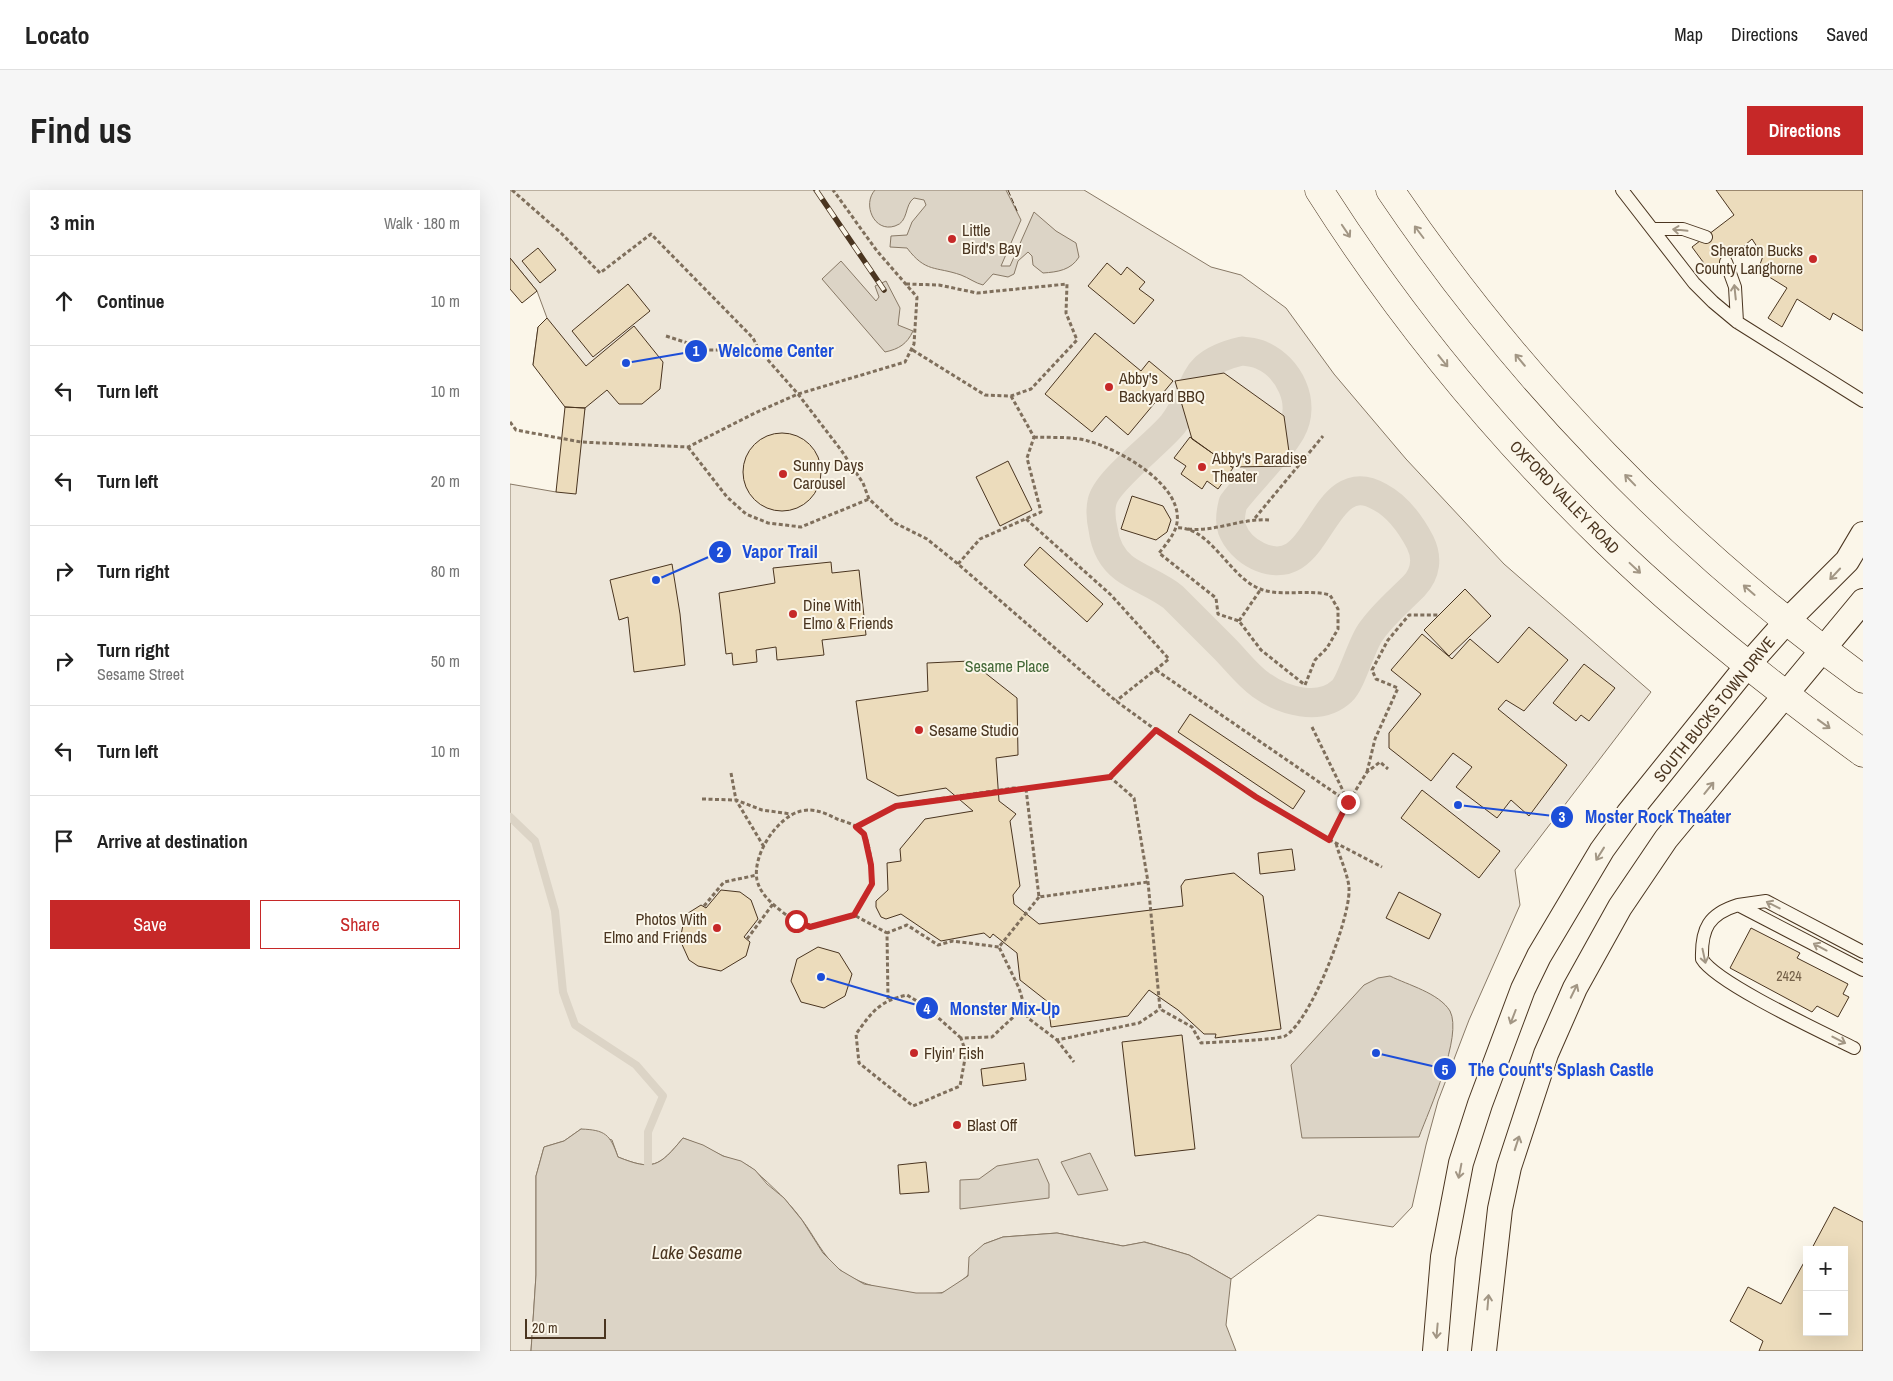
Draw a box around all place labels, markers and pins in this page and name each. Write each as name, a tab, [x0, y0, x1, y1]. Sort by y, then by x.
place label: Little Bird's Bay	[962, 219, 1022, 259]
marker: Little Bird's Bay	[946, 233, 958, 245]
place label: Sheraton Bucks County Langhorne	[1695, 239, 1803, 279]
marker: Sheraton Bucks County Langhorne	[1807, 253, 1819, 265]
callout: Welcome Center	[684, 334, 844, 367]
place label: Abby's Backyard BBQ	[1118, 367, 1205, 407]
marker: Abby's Backyard BBQ	[1103, 381, 1115, 393]
place label: Abby's Paradise Theater	[1211, 447, 1307, 487]
place label: Sunny Days Carousel	[793, 454, 864, 494]
marker: Abby's Paradise Theater	[1196, 461, 1208, 473]
marker: Sunny Days Carousel	[777, 468, 789, 480]
callout: Vapor Trail	[707, 536, 828, 569]
place label: Dine With Elmo & Friends	[803, 594, 893, 634]
marker: Dine With Elmo & Friends	[787, 608, 799, 620]
place label: Sesame Studio	[929, 719, 1019, 741]
marker: Sesame Studio	[913, 724, 925, 736]
callout: Moster Rock Theater	[1550, 800, 1741, 833]
place label: Photos With Elmo and Friends	[603, 908, 707, 948]
marker: Photos With Elmo and Friends	[711, 922, 723, 934]
callout: Monster Mix-Up	[915, 992, 1071, 1025]
place label: Flyin' Fish	[924, 1042, 984, 1064]
marker: Flyin' Fish	[908, 1047, 920, 1059]
callout: The Count's Splash Castle	[1433, 1053, 1664, 1086]
place label: Blast Off	[967, 1114, 1018, 1136]
marker: Blast Off	[951, 1119, 963, 1131]

